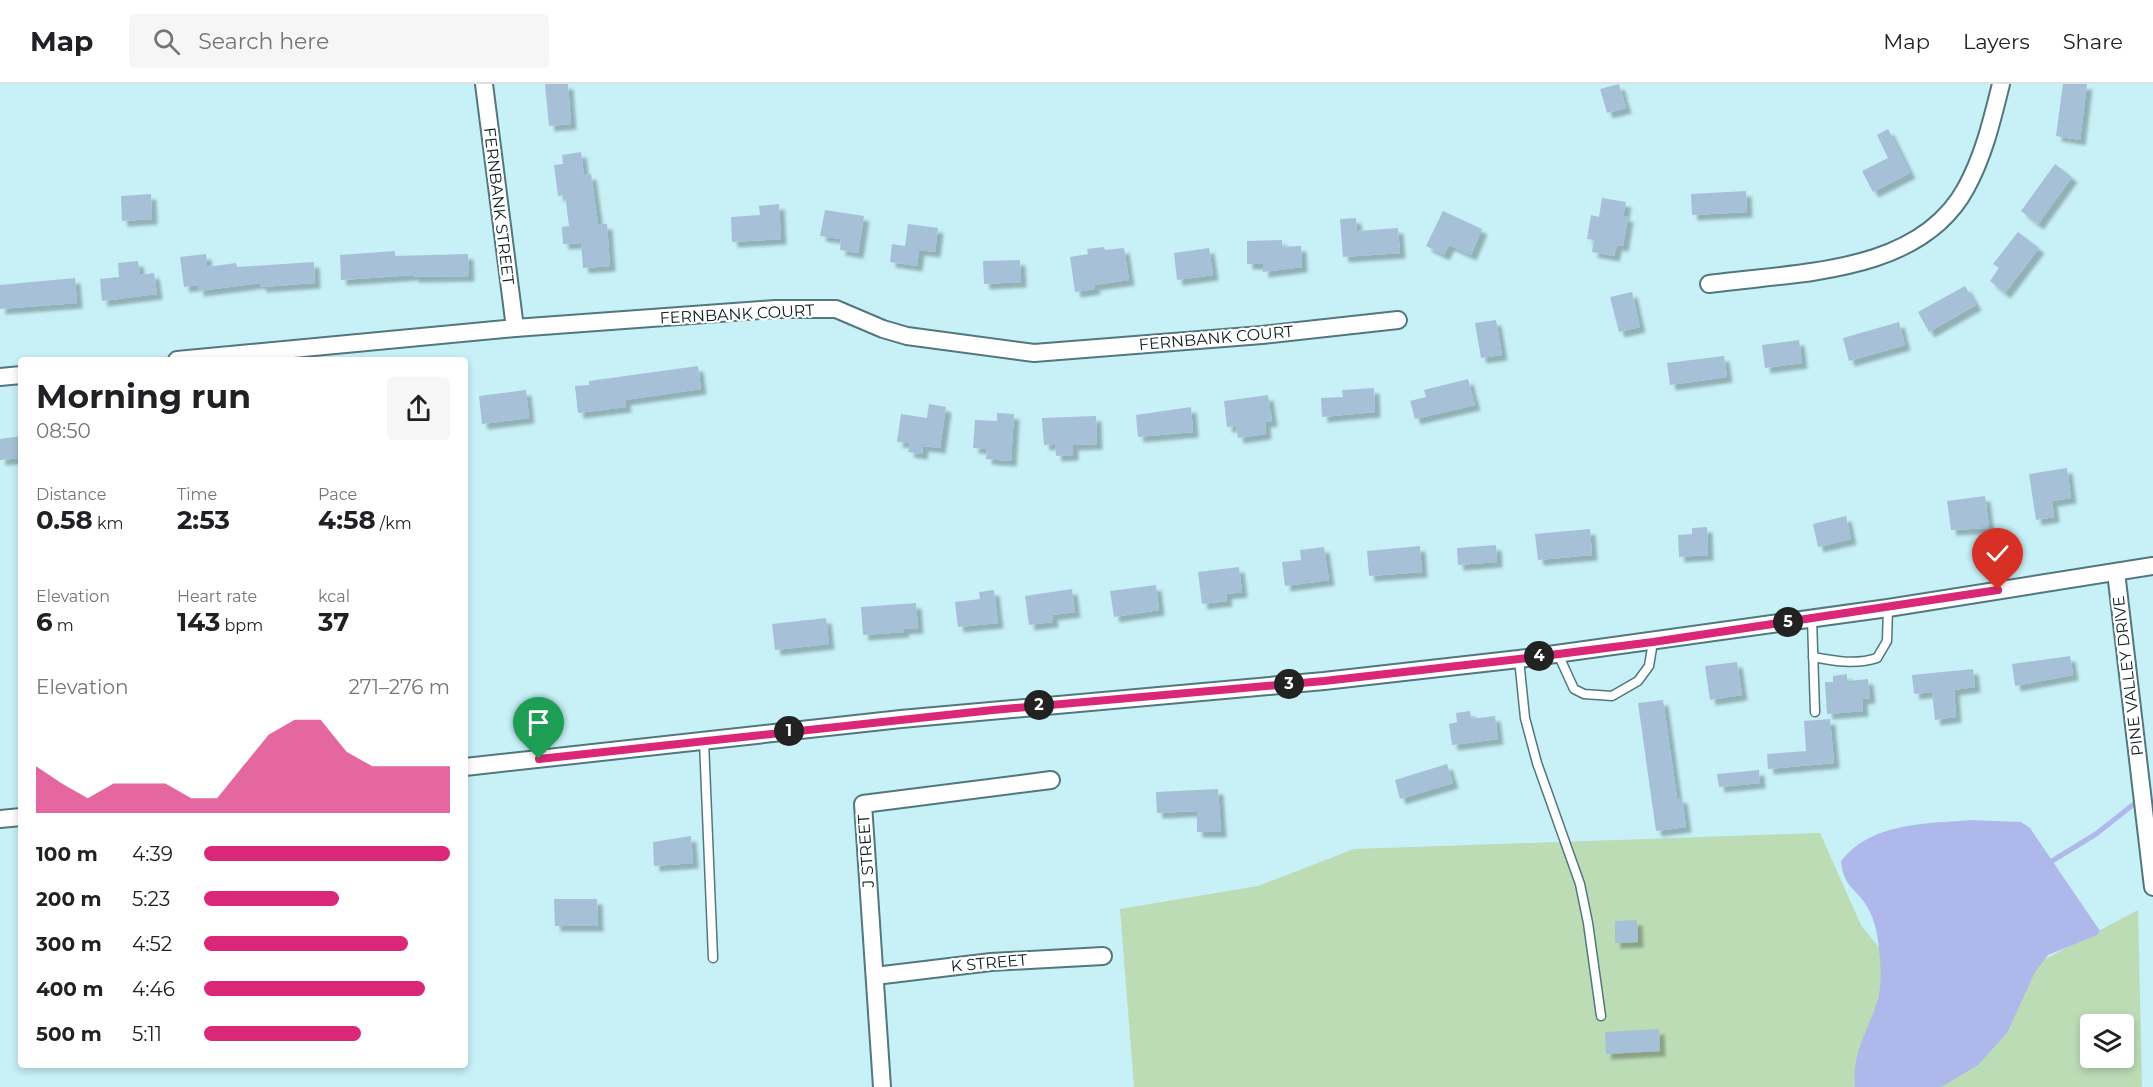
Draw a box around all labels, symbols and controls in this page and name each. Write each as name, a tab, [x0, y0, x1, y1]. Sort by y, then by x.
search box	[129, 14, 549, 68]
text: Map	[30, 24, 93, 58]
icon: search	[150, 25, 183, 58]
text: Search here	[198, 28, 329, 55]
text: Map	[1883, 29, 1930, 54]
text: Layers	[1963, 29, 2030, 54]
text: Share	[2063, 29, 2123, 54]
street label: FERNBANK STREET	[480, 126, 518, 287]
street label: FERNBANK COURT	[659, 300, 816, 328]
street label: FERNBANK COURT	[1138, 322, 1295, 354]
text: Morning run	[36, 376, 251, 416]
button: share	[387, 377, 450, 440]
text: 08:50	[36, 419, 91, 443]
text: Distance	[36, 485, 106, 504]
text: Time	[177, 485, 217, 504]
text: Pace	[318, 485, 357, 504]
text: 0.58	[36, 504, 93, 536]
text: 2:53	[177, 504, 230, 536]
text: 4:58	[318, 504, 376, 536]
text: km	[93, 514, 123, 533]
text: /km	[376, 514, 412, 533]
pin	[1972, 528, 2023, 590]
icon: check	[1981, 537, 2014, 570]
text: Elevation	[36, 587, 110, 606]
text: Heart rate	[177, 587, 257, 606]
text: kcal	[318, 587, 350, 606]
street label: PINE VALLEY DRIVE	[2109, 595, 2147, 757]
text: 6	[36, 606, 53, 638]
text: 143	[177, 606, 220, 638]
text: 37	[318, 606, 349, 638]
pin: 5	[1773, 607, 1803, 637]
text: 5	[1783, 612, 1793, 631]
text: m	[53, 616, 74, 635]
text: bpm	[220, 616, 263, 635]
pin: 4	[1524, 641, 1554, 671]
text: 4	[1533, 646, 1545, 665]
pin: 3	[1274, 669, 1304, 699]
text: 3	[1284, 674, 1294, 693]
text: Elevation	[36, 675, 128, 699]
text: 271–276 m	[348, 675, 450, 699]
pin: 2	[1024, 690, 1054, 720]
text: 2	[1034, 695, 1044, 714]
pin	[513, 697, 564, 759]
icon: arrive	[522, 706, 555, 739]
pin: 1	[774, 716, 804, 746]
text: 1	[786, 721, 792, 740]
street label: J STREET	[854, 813, 878, 889]
text: 100 m	[36, 842, 98, 866]
text: 4:39	[132, 842, 173, 866]
text: 200 m	[36, 887, 102, 911]
text: 5:23	[132, 887, 170, 911]
text: 300 m	[36, 932, 102, 956]
text: 4:52	[132, 932, 172, 956]
street label: K STREET	[950, 950, 1029, 976]
text: 400 m	[36, 977, 104, 1001]
text: 4:46	[132, 977, 175, 1001]
map controls	[2080, 1014, 2134, 1068]
button: layers	[2080, 1014, 2134, 1068]
text: 500 m	[36, 1022, 102, 1046]
text: 5:11	[132, 1022, 162, 1046]

